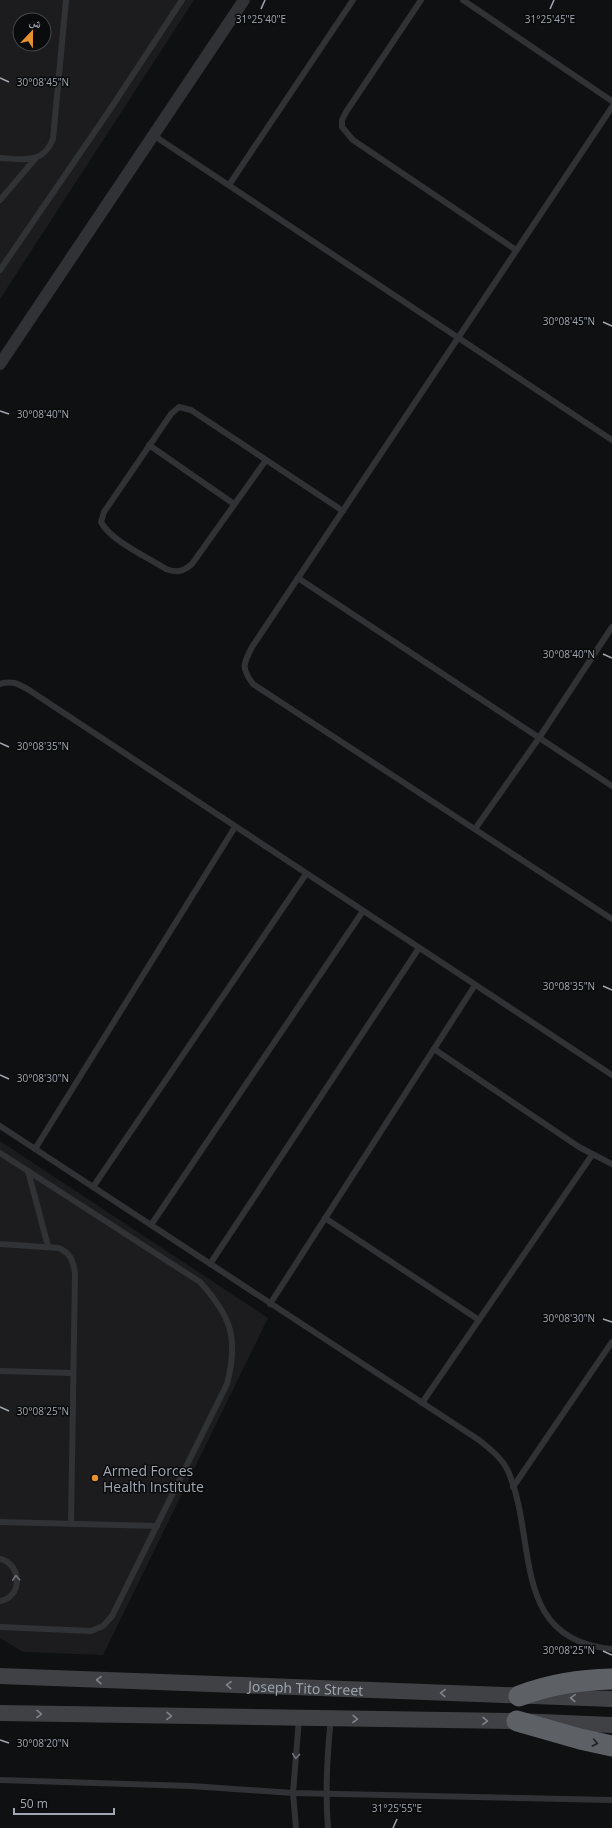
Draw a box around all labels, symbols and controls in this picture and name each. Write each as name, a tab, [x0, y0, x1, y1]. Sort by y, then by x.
north arrow	[12, 12, 52, 52]
text: 31°25'40"E	[236, 12, 286, 26]
text: 31°25'45"E	[525, 12, 575, 26]
text: ش	[27, 13, 44, 32]
text: 30°08'45"N	[17, 75, 69, 89]
text: 30°08'45"N	[543, 314, 595, 328]
text: 30°08'40"N	[17, 407, 69, 421]
text: 30°08'40"N	[543, 647, 595, 661]
text: 30°08'35"N	[17, 739, 69, 753]
text: 30°08'35"N	[543, 979, 595, 993]
text: 30°08'30"N	[17, 1071, 69, 1085]
text: 30°08'30"N	[543, 1311, 595, 1325]
text: 30°08'25"N	[17, 1404, 69, 1418]
place label: Armed Forces Health Institute	[103, 1461, 204, 1496]
marker: Armed Forces Health Institute	[90, 1473, 100, 1483]
one-way arrow	[12, 1575, 21, 1581]
text: 30°08'25"N	[543, 1643, 595, 1657]
one-way arrow	[96, 1675, 102, 1684]
street label: Joseph Tito Street	[246, 1676, 364, 1699]
one-way arrow	[226, 1680, 232, 1689]
one-way arrow	[440, 1688, 446, 1697]
one-way arrow	[570, 1693, 576, 1702]
one-way arrow	[36, 1709, 42, 1718]
one-way arrow	[166, 1711, 172, 1720]
one-way arrow	[352, 1714, 358, 1723]
one-way arrow	[482, 1716, 488, 1725]
text: 30°08'20"N	[17, 1736, 69, 1750]
one-way arrow	[592, 1738, 598, 1746]
one-way arrow	[291, 1753, 300, 1759]
scale bar	[14, 1790, 114, 1816]
text: 50 m	[20, 1795, 48, 1812]
text: 31°25'55"E	[372, 1801, 422, 1815]

